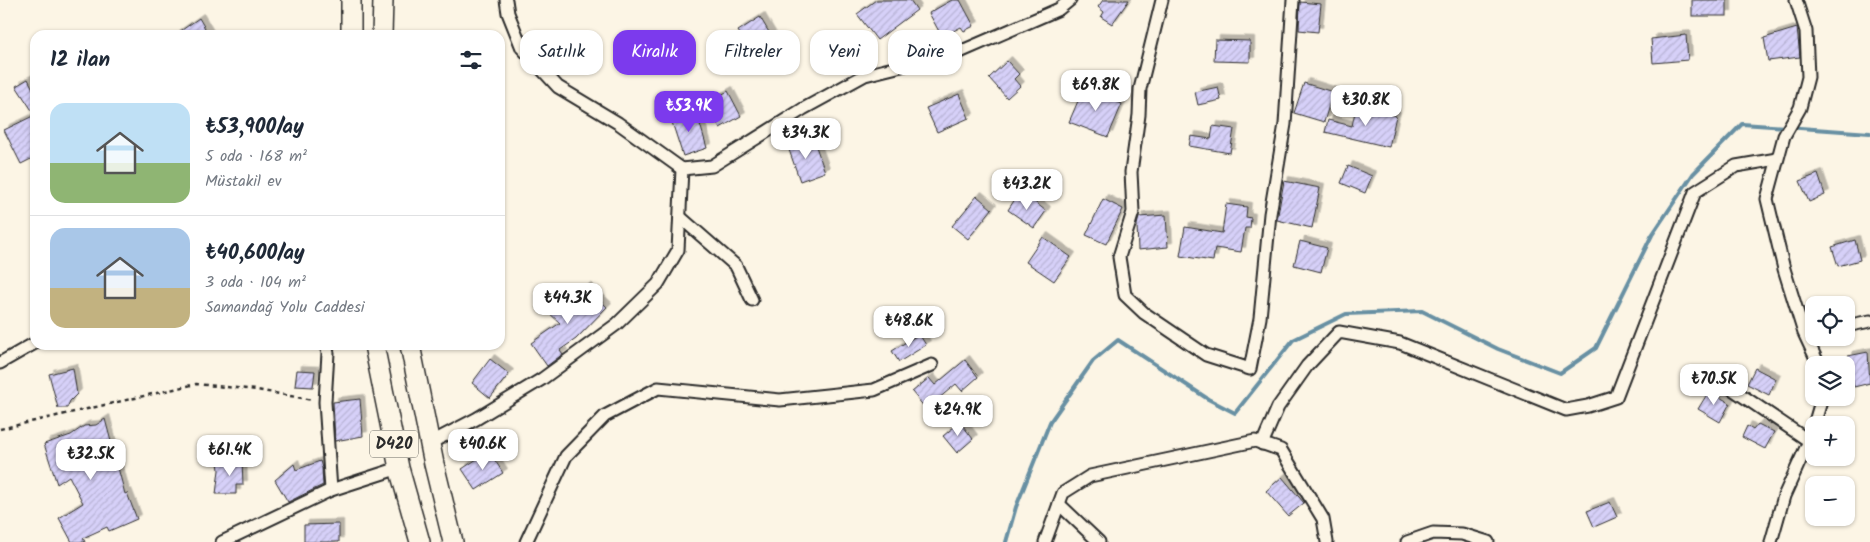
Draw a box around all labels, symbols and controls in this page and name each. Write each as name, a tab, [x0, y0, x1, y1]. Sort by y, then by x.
chip: Satılık	[520, 30, 603, 75]
chip: Kiralık	[613, 30, 696, 75]
chip: Filtreler	[706, 30, 800, 75]
chip: Yeni	[810, 30, 878, 75]
chip: Daire	[888, 30, 962, 75]
text: 12 ilan	[50, 44, 110, 77]
icon: filters	[457, 46, 485, 74]
pin: ₺69.8K	[1055, 70, 1137, 112]
text: ₺69.8K	[1072, 73, 1120, 98]
pin: ₺30.8K	[1325, 84, 1407, 127]
text: ₺30.8K	[1342, 88, 1390, 113]
pin: ₺53.9K	[648, 90, 730, 133]
text: ₺53.9K	[665, 94, 713, 119]
text: ₺53,900/ay	[205, 111, 304, 144]
pin: ₺34.3K	[765, 118, 847, 160]
text: ₺34.3K	[782, 121, 830, 146]
icon: home	[90, 123, 150, 183]
text: 5 oda · 168 m²	[205, 144, 307, 169]
pin: ₺43.2K	[986, 168, 1068, 211]
text: Müstakil ev	[205, 169, 281, 194]
text: ₺43.2K	[1002, 172, 1052, 197]
text: ₺40,600/ay	[205, 237, 305, 270]
icon: home	[90, 248, 150, 308]
text: 3 oda · 104 m²	[205, 270, 306, 295]
pin: ₺44.3K	[527, 282, 609, 325]
text: ₺44.3K	[544, 286, 592, 311]
text: Samandağ Yolu Caddesi	[205, 295, 365, 320]
map controls	[1805, 296, 1855, 526]
button: locate	[1805, 296, 1855, 346]
pin: ₺48.6K	[868, 306, 950, 348]
text: ₺48.6K	[884, 309, 934, 334]
button: layers	[1805, 356, 1855, 406]
pin: ₺70.5K	[1673, 364, 1755, 406]
text: ₺70.5K	[1691, 367, 1737, 392]
pin: ₺24.9K	[917, 394, 999, 437]
text: ₺24.9K	[934, 398, 982, 423]
button: +	[1805, 416, 1855, 466]
pin: ₺40.6K	[442, 428, 524, 471]
road number: D420	[370, 430, 418, 458]
text: ₺40.6K	[459, 432, 507, 457]
pin: ₺61.4K	[189, 434, 271, 477]
pin: ₺32.5K	[50, 438, 132, 481]
text: ₺61.4K	[208, 438, 252, 463]
text: ₺32.5K	[67, 442, 115, 467]
button: −	[1805, 476, 1855, 526]

